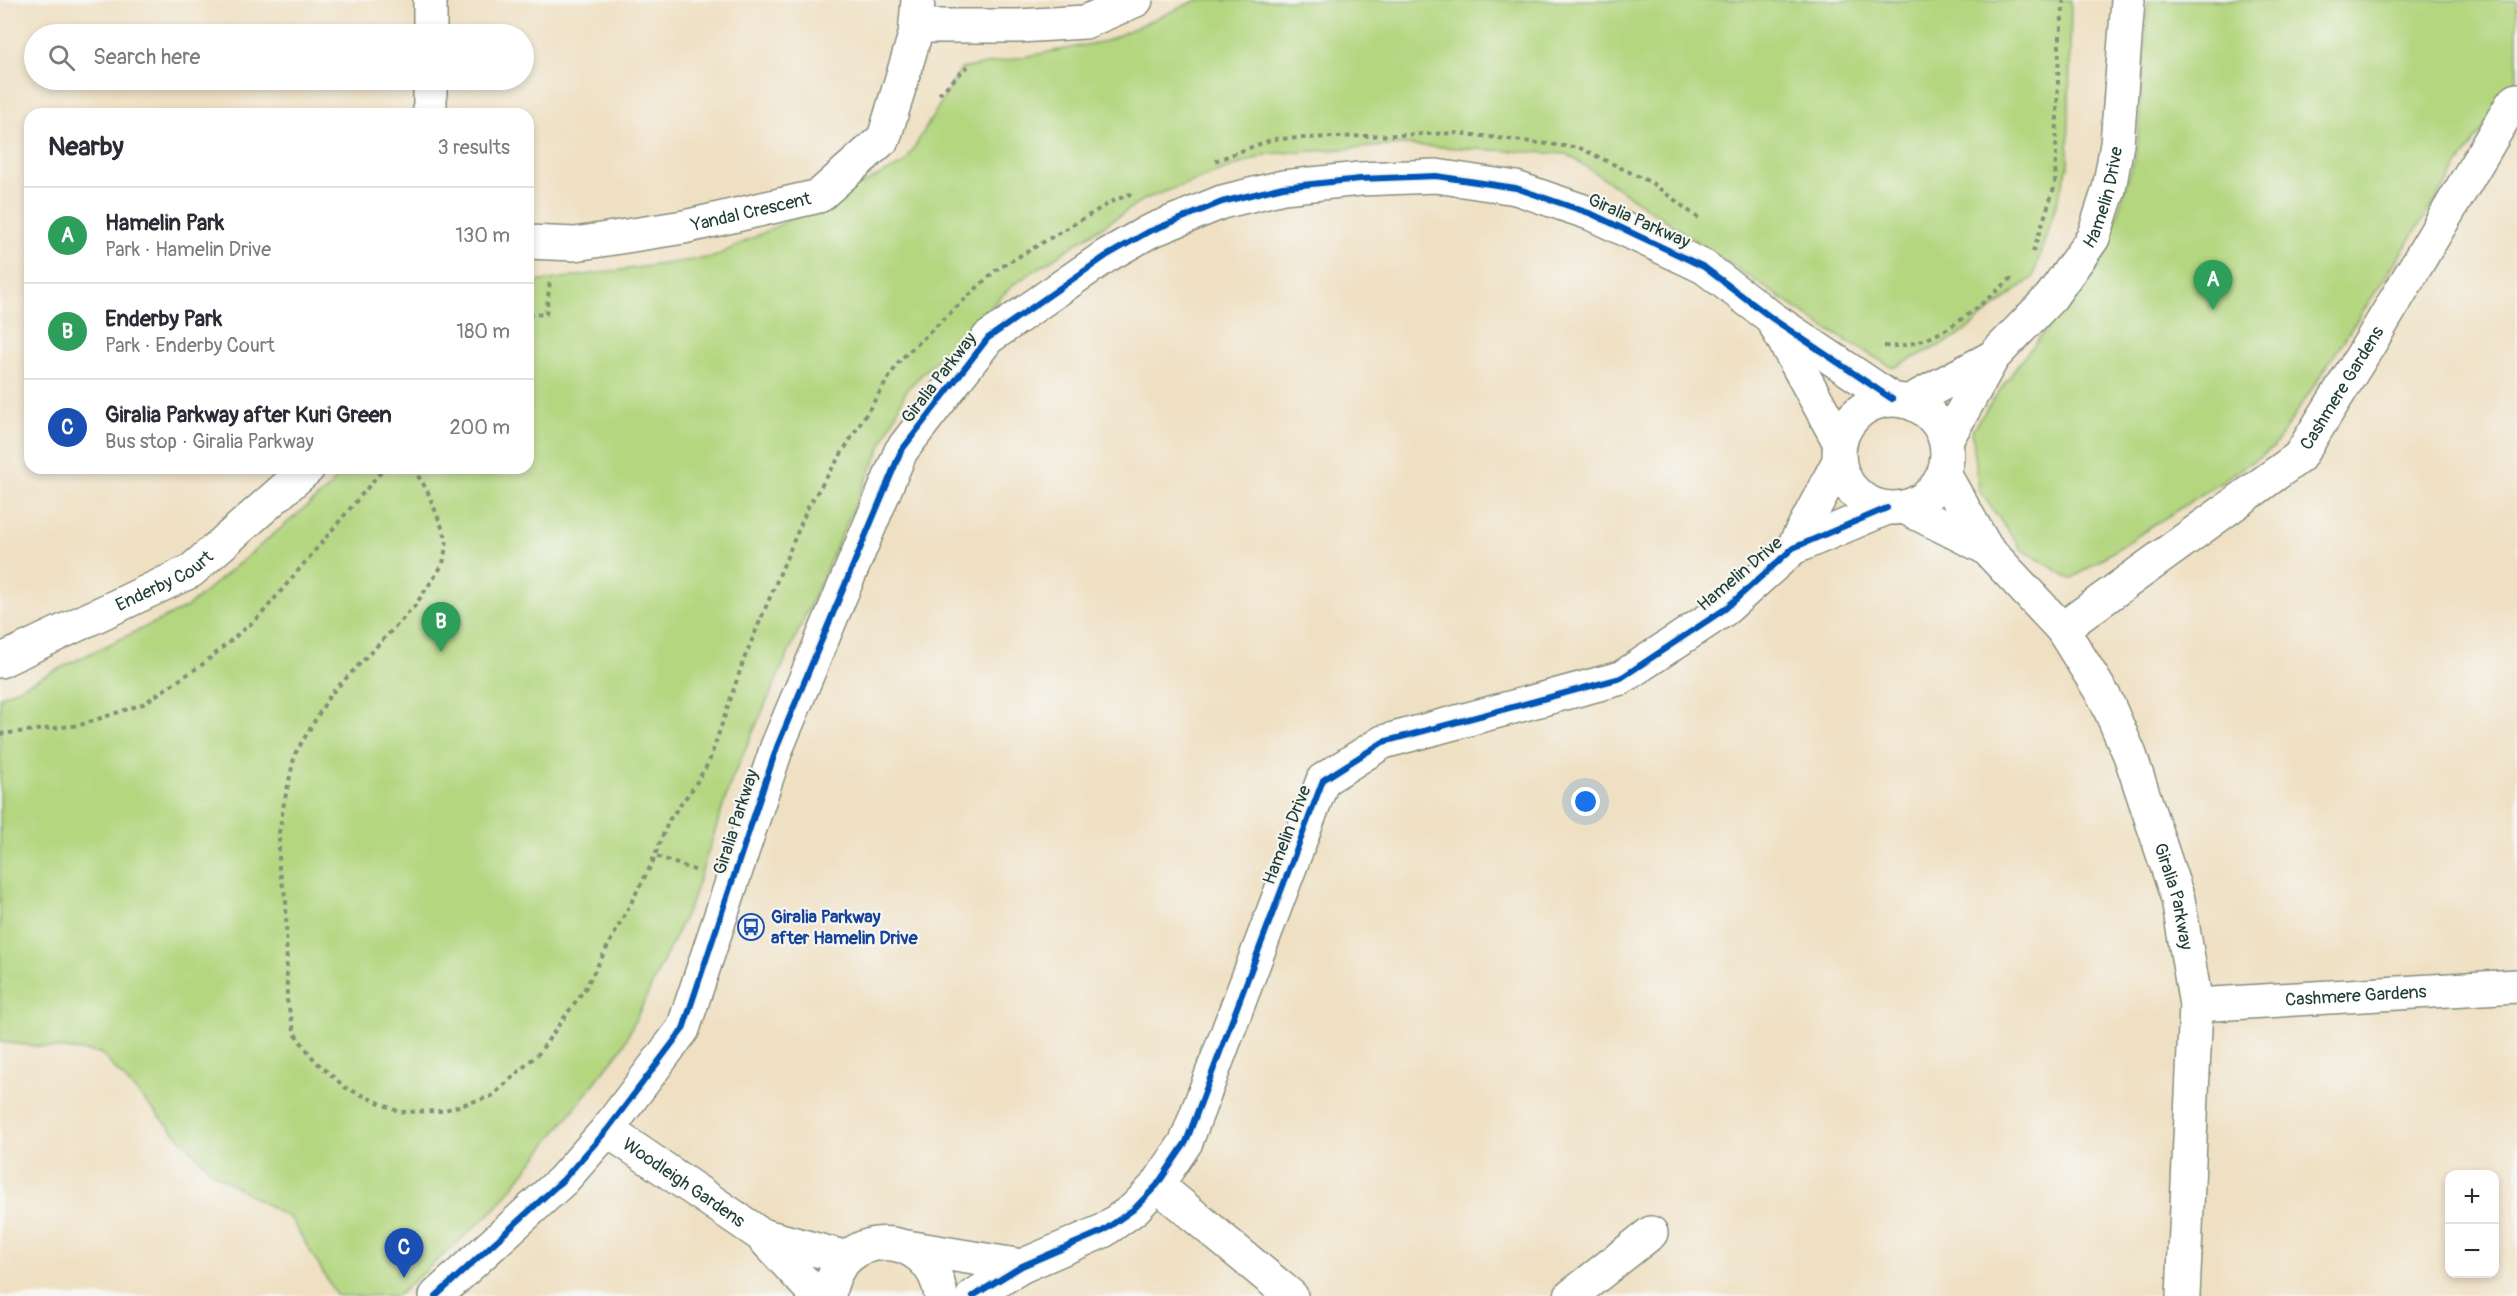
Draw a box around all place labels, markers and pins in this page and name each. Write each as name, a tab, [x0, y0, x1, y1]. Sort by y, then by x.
pin: A	[2194, 260, 2232, 310]
pin: B	[422, 602, 460, 652]
place label: Giralia Parkway after Hamelin Drive	[771, 906, 919, 950]
bus stop icon: Giralia Parkway after Hamelin Drive	[736, 912, 766, 942]
pin: C	[384, 1228, 424, 1278]

